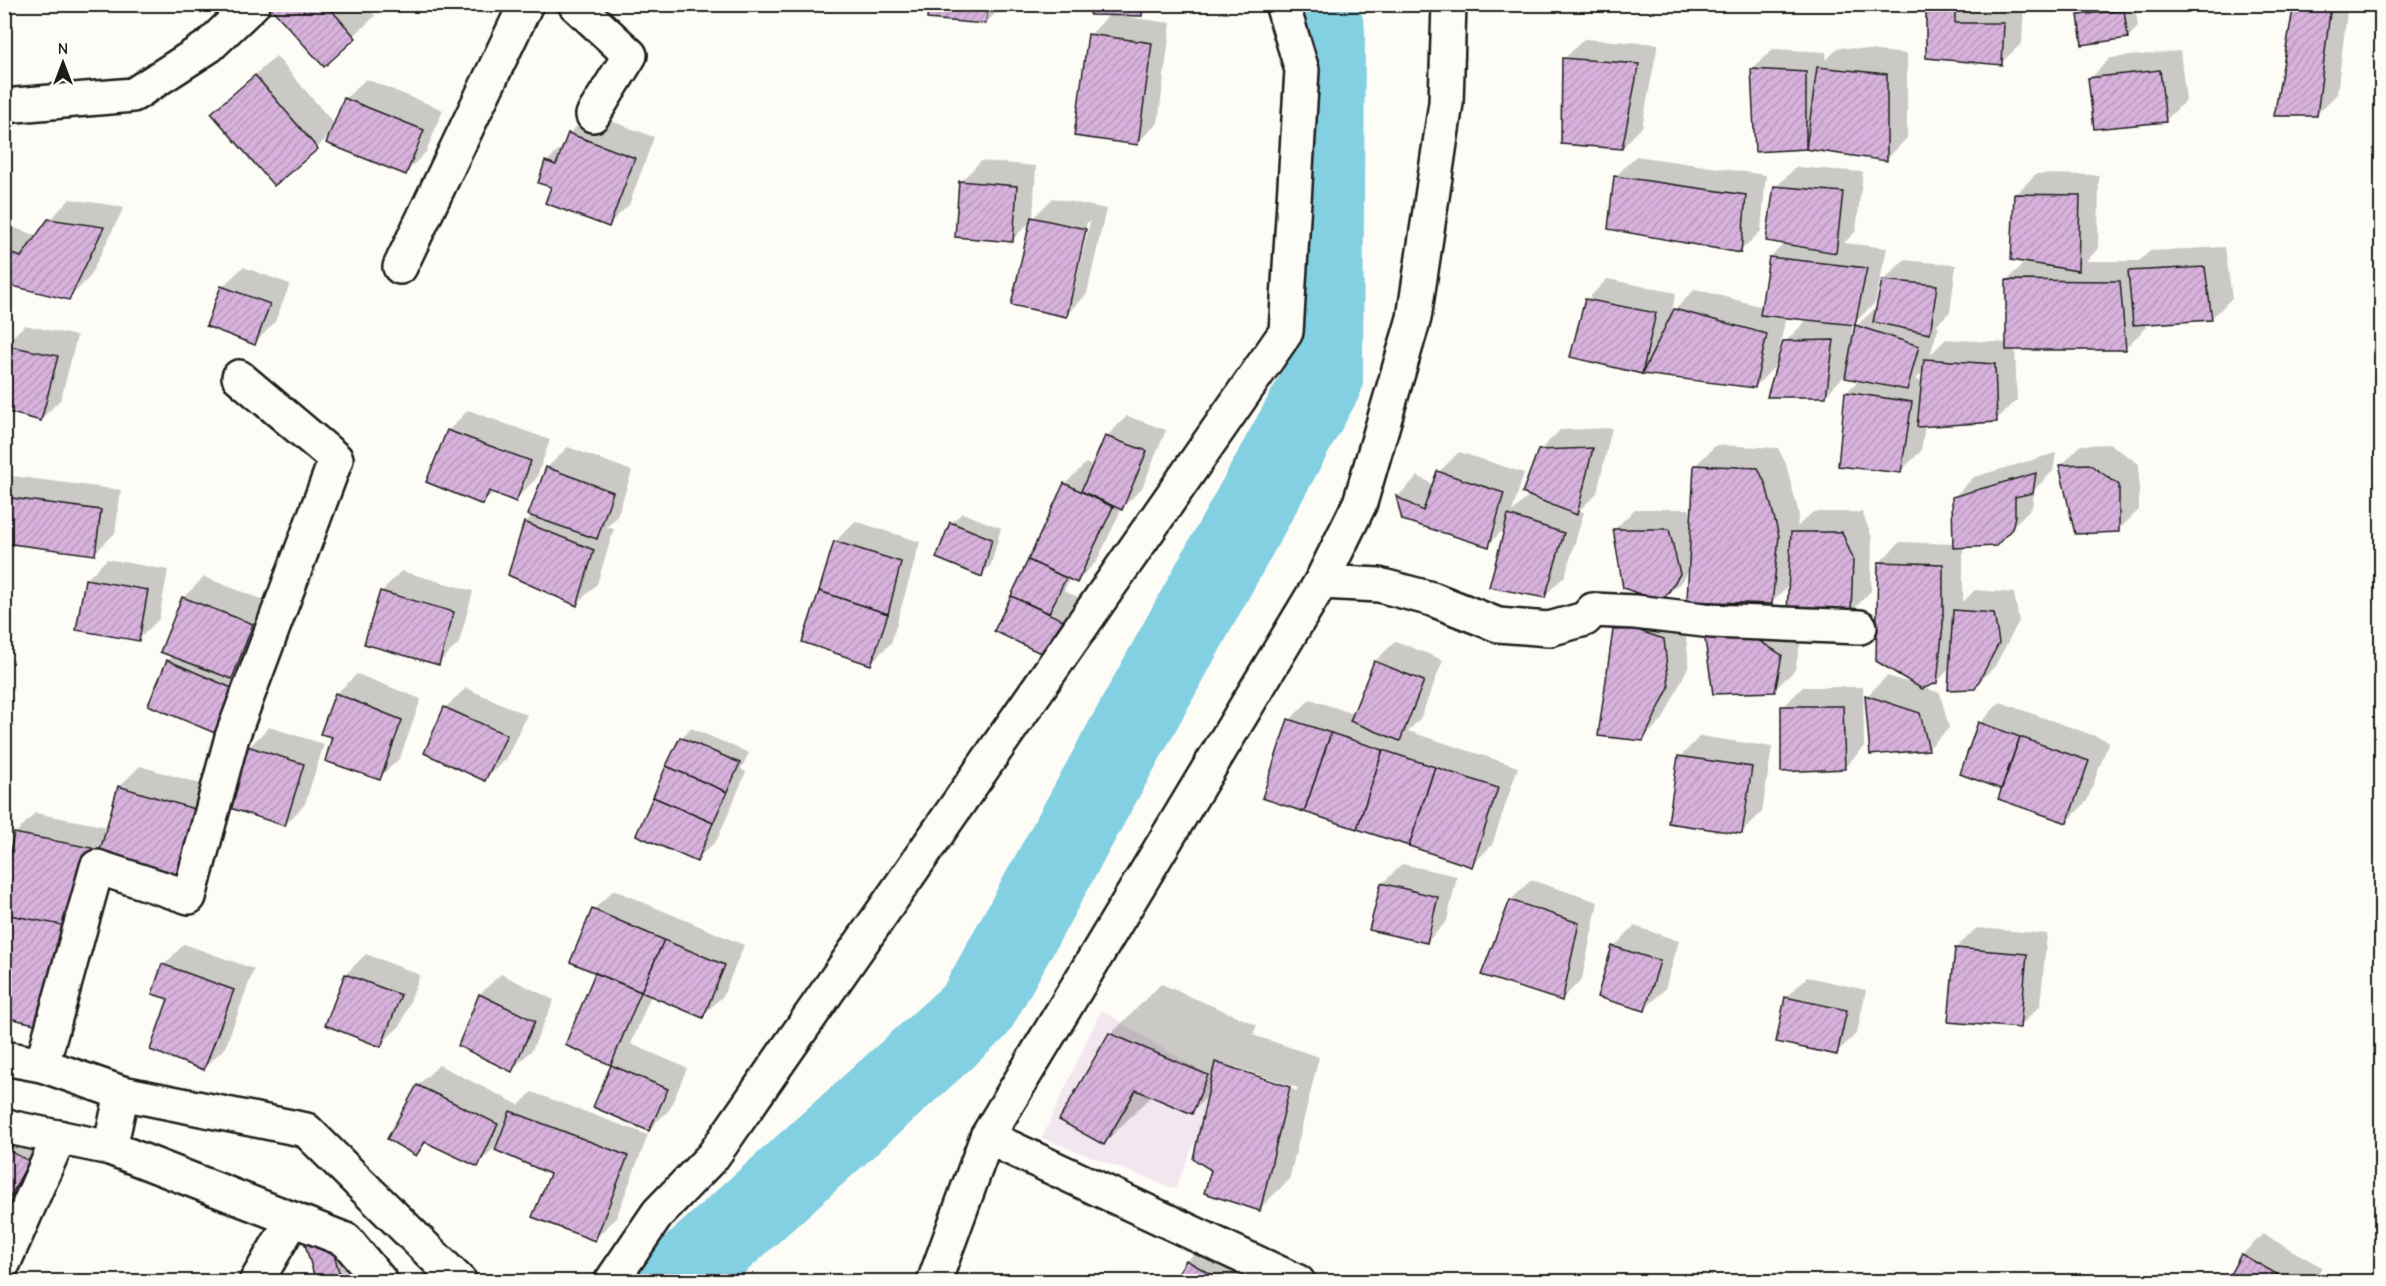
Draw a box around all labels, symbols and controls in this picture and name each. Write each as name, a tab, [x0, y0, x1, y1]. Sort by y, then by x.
north arrow	[33, 33, 93, 93]
text: N	[58, 40, 68, 58]

